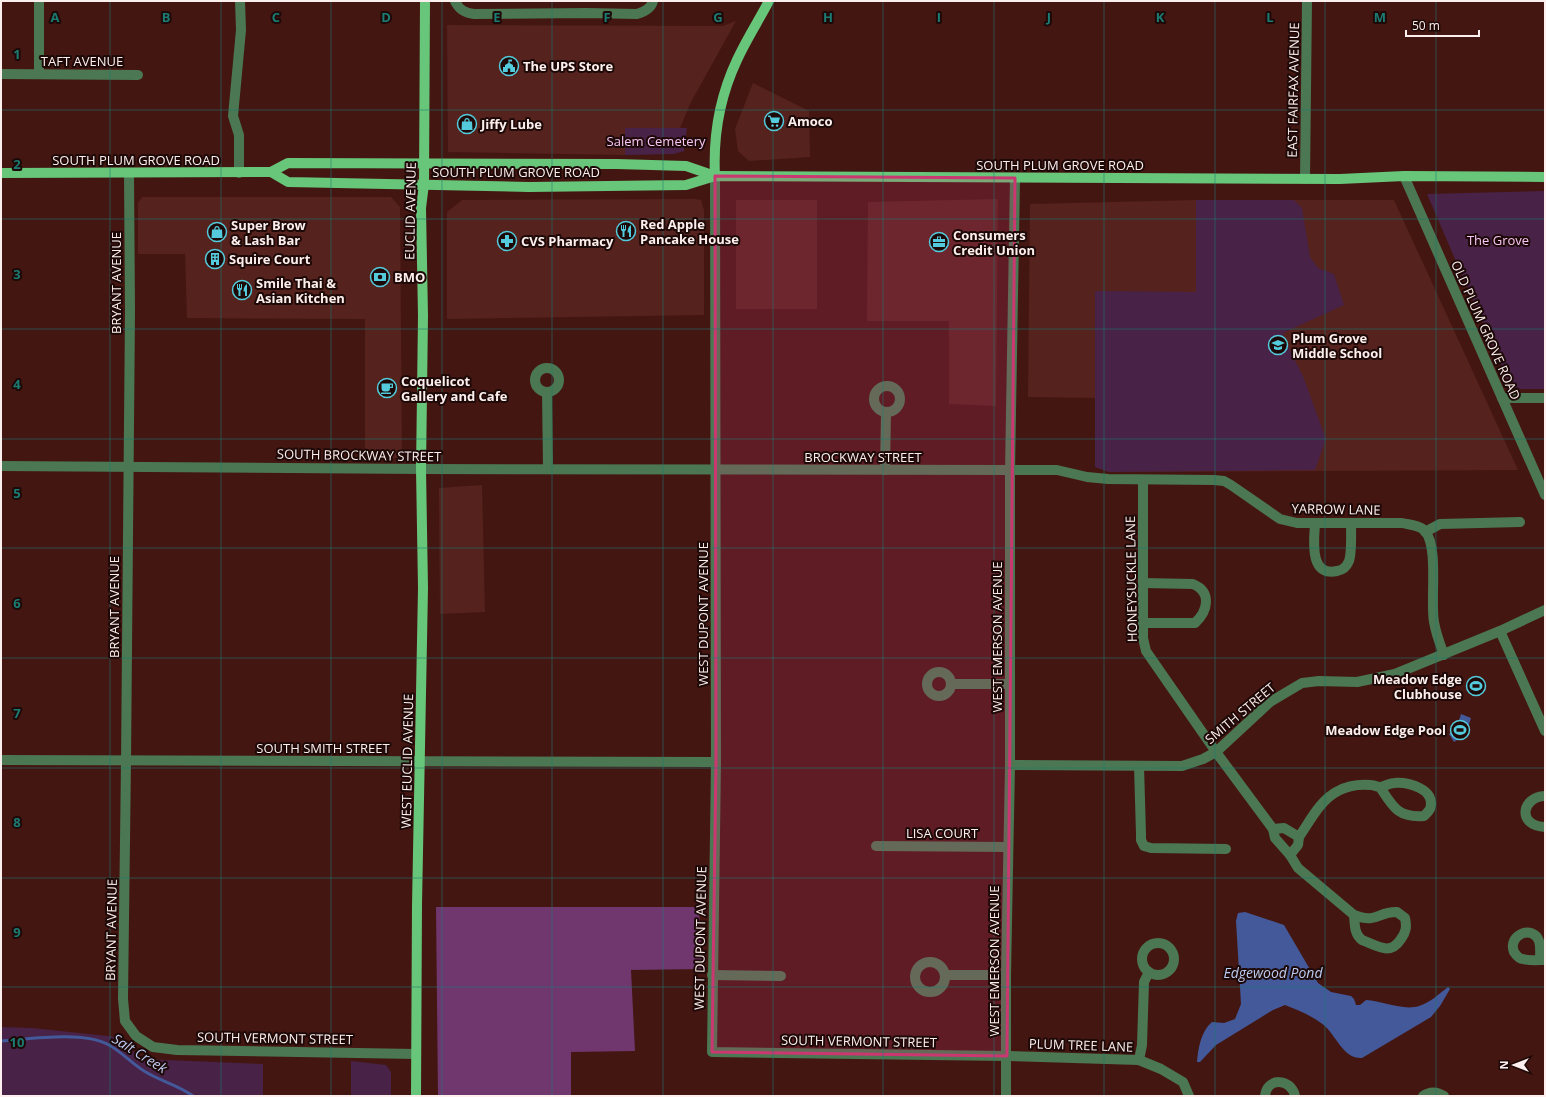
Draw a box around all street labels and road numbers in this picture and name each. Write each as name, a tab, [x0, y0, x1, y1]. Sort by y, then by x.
street label: EAST FAIRFAX AVENUE	[1283, 22, 1303, 158]
street label: TAFT AVENUE	[41, 52, 123, 70]
street label: SOUTH PLUM GROVE ROAD	[52, 151, 220, 169]
street label: SOUTH PLUM GROVE ROAD	[976, 156, 1144, 174]
street label: EUCLID AVENUE	[400, 162, 420, 260]
street label: SOUTH PLUM GROVE ROAD	[432, 163, 600, 181]
street label: BRYANT AVENUE	[107, 232, 125, 334]
street label: OLD PLUM GROVE ROAD	[1447, 258, 1525, 402]
street label: SOUTH BROCKWAY STREET	[277, 445, 442, 465]
street label: BROCKWAY STREET	[804, 448, 923, 466]
street label: YARROW LANE	[1291, 499, 1381, 519]
street label: HONEYSUCKLE LANE	[1121, 516, 1141, 642]
street label: WEST DUPONT AVENUE	[694, 542, 712, 686]
street label: BRYANT AVENUE	[105, 556, 123, 658]
street label: WEST EMERSON AVENUE	[988, 561, 1006, 713]
street label: SMITH STREET	[1201, 678, 1280, 748]
street label: WEST EUCLID AVENUE	[397, 694, 417, 828]
street label: SOUTH SMITH STREET	[256, 739, 391, 757]
street label: LISA COURT	[906, 824, 979, 842]
street label: WEST DUPONT AVENUE	[690, 866, 710, 1010]
street label: BRYANT AVENUE	[101, 879, 121, 981]
street label: WEST EMERSON AVENUE	[985, 885, 1003, 1037]
street label: SOUTH VERMONT STREET	[197, 1028, 354, 1048]
street label: SOUTH VERMONT STREET	[781, 1031, 938, 1051]
street label: PLUM TREE LANE	[1029, 1034, 1133, 1056]

